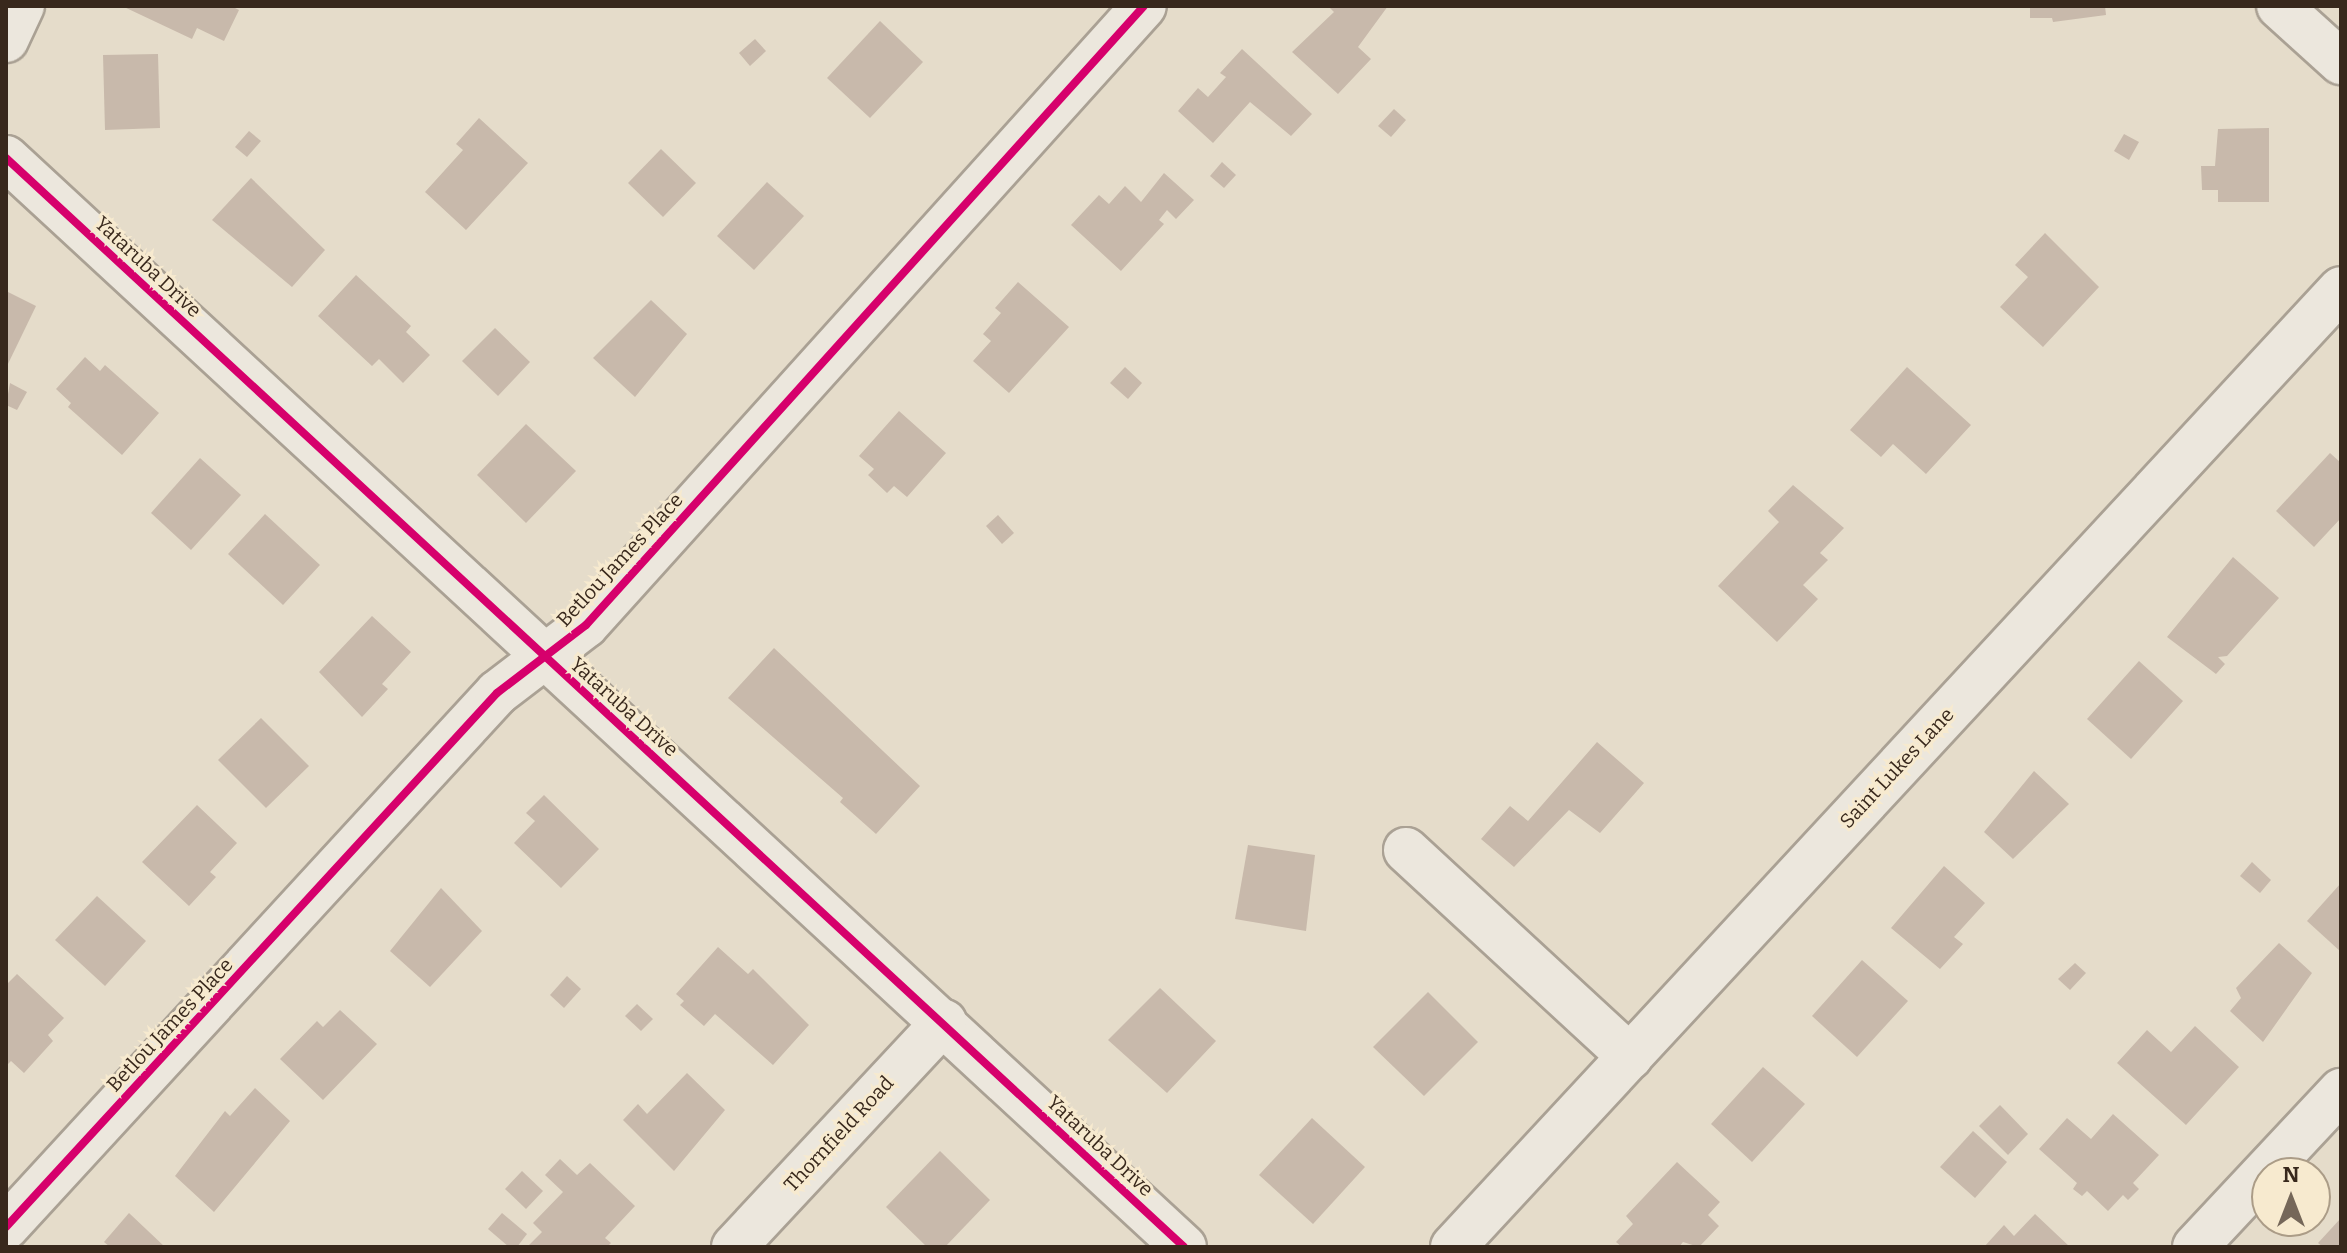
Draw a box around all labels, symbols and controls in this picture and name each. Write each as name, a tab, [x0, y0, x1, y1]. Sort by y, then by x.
street label: Yataruba Drive	[90, 212, 206, 322]
street label: Betlou James Place	[552, 488, 688, 632]
street label: Yataruba Drive	[565, 652, 683, 762]
street label: Saint Lukes Lane	[1835, 703, 1959, 833]
street label: Betlou James Place	[102, 953, 238, 1097]
street label: Thornfield Road	[779, 1071, 899, 1197]
street label: Yataruba Drive	[1042, 1091, 1158, 1201]
north arrow	[2251, 1157, 2331, 1237]
text: N	[2283, 1161, 2299, 1188]

